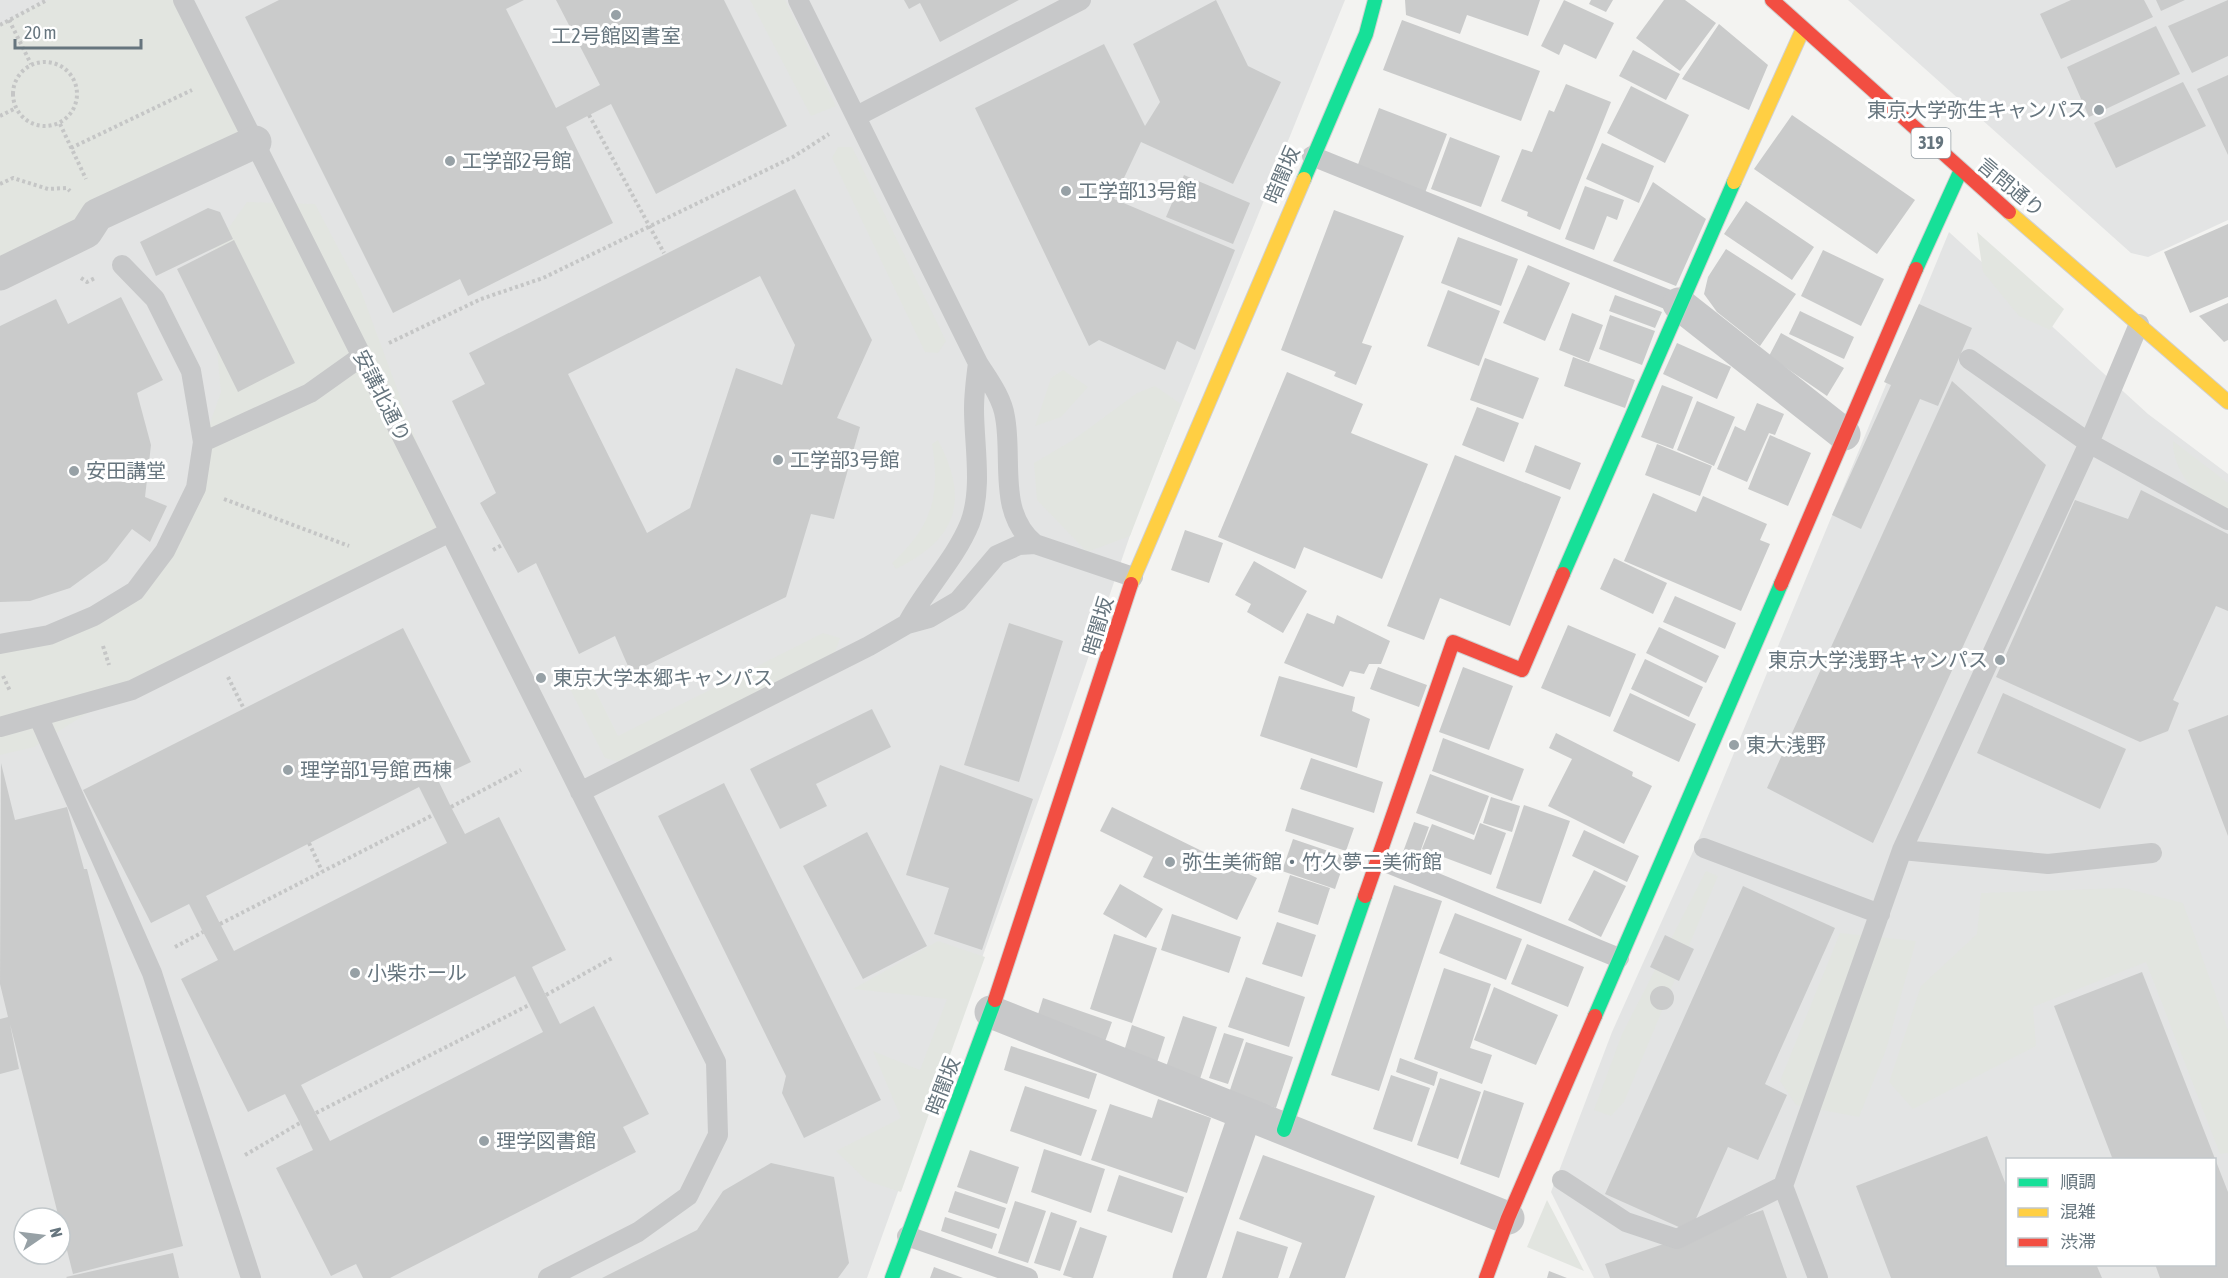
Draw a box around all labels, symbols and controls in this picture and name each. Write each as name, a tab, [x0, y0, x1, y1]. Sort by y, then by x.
marker: 工2号館図書室	[609, 8, 623, 22]
scale bar	[15, 12, 141, 50]
text: 20 m	[24, 22, 56, 43]
place label: 工2号館図書室	[551, 24, 681, 47]
place label: 東京大学弥生キャンパス	[1867, 98, 2087, 121]
marker: 東京大学弥生キャンパス	[2092, 103, 2106, 117]
road number: 319	[1912, 128, 1950, 158]
street label: 暗闇坂	[1259, 143, 1304, 207]
place label: 工学部2号館	[462, 149, 571, 172]
street label: 言問通り	[1973, 152, 2049, 221]
marker: 工学部2号館	[443, 154, 457, 168]
place label: 工学部13号館	[1078, 179, 1197, 202]
marker: 工学部13号館	[1059, 184, 1073, 198]
street label: 安講北通り	[349, 346, 415, 446]
place label: 工学部3号館	[790, 448, 899, 471]
marker: 工学部3号館	[771, 453, 785, 467]
place label: 安田講堂	[86, 459, 166, 482]
marker: 安田講堂	[67, 464, 81, 478]
street label: 暗闇坂	[1078, 594, 1117, 658]
place label: 東京大学浅野キャンパス	[1768, 648, 1988, 671]
marker: 東京大学浅野キャンパス	[1993, 653, 2007, 667]
place label: 東京大学本郷キャンパス	[553, 666, 773, 689]
marker: 東京大学本郷キャンパス	[534, 671, 548, 685]
place label: 東大浅野	[1746, 733, 1826, 756]
marker: 東大浅野	[1727, 738, 1741, 752]
place label: 理学部1号館 西棟	[300, 758, 452, 781]
marker: 理学部1号館 西棟	[281, 763, 295, 777]
place label: 弥生美術館・竹久夢二美術館	[1182, 850, 1442, 873]
marker: 弥生美術館・竹久夢二美術館	[1163, 855, 1177, 869]
place label: 小柴ホール	[367, 961, 467, 984]
marker: 小柴ホール	[348, 966, 362, 980]
street label: 暗闇坂	[921, 1054, 964, 1118]
place label: 理学図書館	[496, 1129, 596, 1152]
marker: 理学図書館	[477, 1134, 491, 1148]
legend	[2006, 1158, 2216, 1266]
text: 順調	[2060, 1171, 2096, 1192]
text: 混雑	[2060, 1201, 2096, 1222]
north arrow	[12, 1206, 72, 1266]
text: N	[47, 1226, 66, 1239]
text: 渋滞	[2060, 1231, 2096, 1252]

